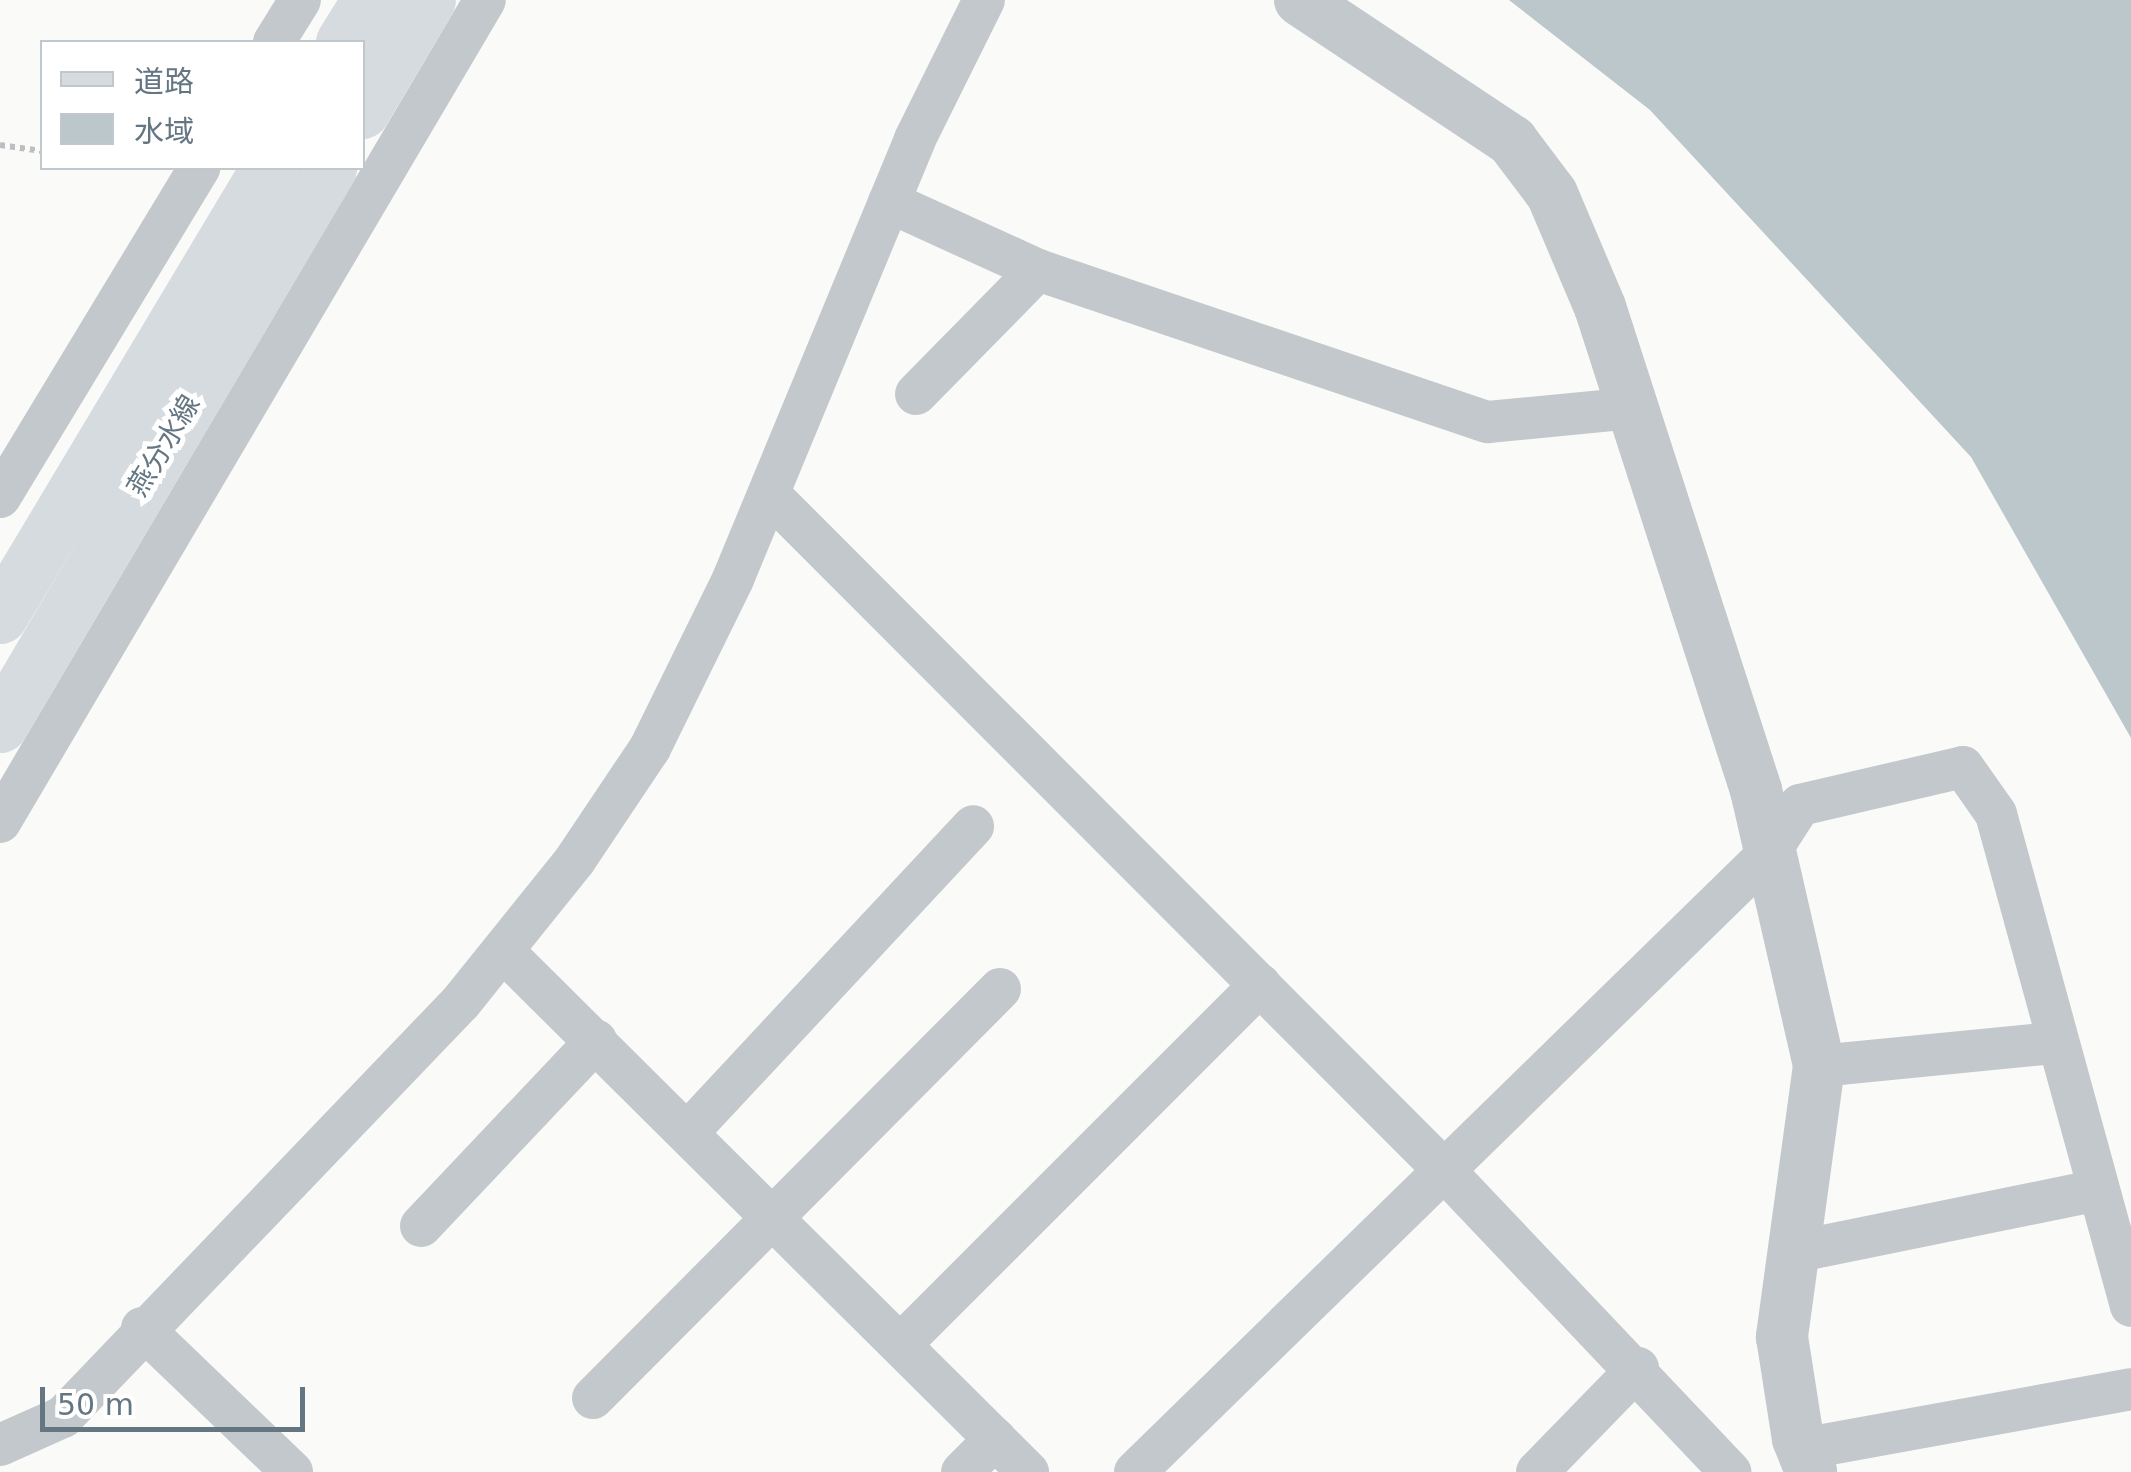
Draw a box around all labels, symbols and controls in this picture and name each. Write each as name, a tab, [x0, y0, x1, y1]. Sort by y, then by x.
legend	[40, 40, 365, 170]
text: 道路	[134, 64, 194, 99]
text: 水域	[134, 114, 194, 149]
street label: 燕分水線	[121, 389, 207, 503]
scale bar	[45, 1367, 310, 1429]
text: 50 m	[57, 1387, 134, 1422]

